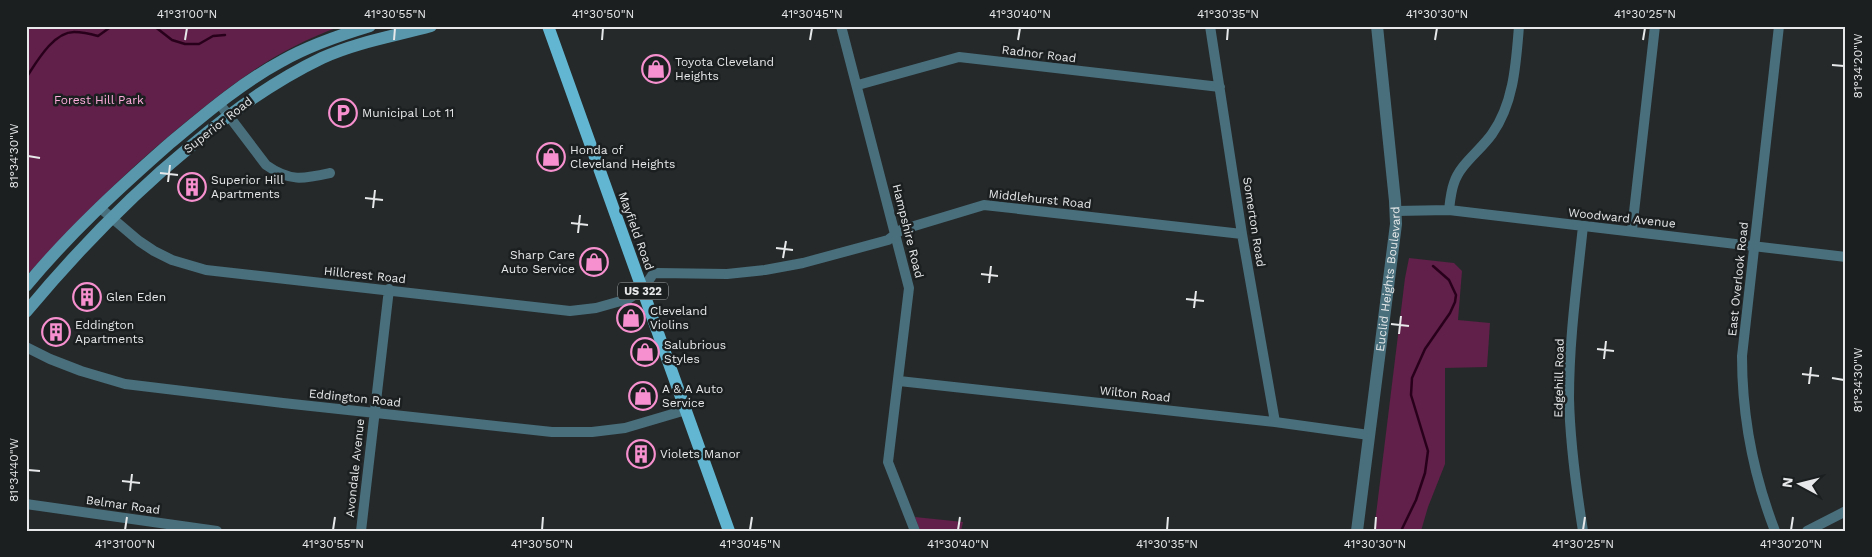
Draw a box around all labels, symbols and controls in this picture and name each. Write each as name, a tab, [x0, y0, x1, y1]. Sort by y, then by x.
text: 41°31'00"N	[157, 7, 217, 21]
text: 41°30'55"N	[364, 7, 426, 21]
text: 41°30'50"N	[572, 7, 634, 21]
text: 41°30'45"N	[781, 7, 843, 21]
text: 41°30'40"N	[989, 7, 1051, 21]
text: 41°30'35"N	[1197, 7, 1259, 21]
text: 41°30'30"N	[1406, 7, 1468, 21]
text: 41°30'25"N	[1614, 7, 1676, 21]
text: 81°34'20"W	[1851, 33, 1865, 98]
street label: Radnor Road	[1001, 42, 1077, 66]
shop icon: Toyota Cleveland Heights	[641, 54, 671, 84]
place label: Toyota Cleveland Heights	[675, 55, 774, 83]
park label: Forest Hill Park	[54, 93, 144, 107]
street label: Superior Road	[181, 94, 255, 156]
parking icon: Municipal Lot 11	[328, 98, 358, 128]
place label: Municipal Lot 11	[362, 106, 454, 120]
text: 81°34'30"W	[7, 123, 21, 188]
shop icon: Honda of Cleveland Heights	[536, 142, 566, 172]
place label: Honda of Cleveland Heights	[570, 143, 675, 171]
building icon: Superior Hill Apartments	[177, 172, 207, 202]
place label: Superior Hill Apartments	[211, 173, 284, 201]
street label: Somerton Road	[1240, 176, 1268, 268]
street label: Hampshire Road	[890, 183, 926, 279]
street label: Middlehurst Road	[988, 187, 1092, 211]
street label: Mayfield Road	[615, 190, 657, 272]
street label: Woodward Avenue	[1568, 205, 1677, 231]
street label: Euclid Heights Boulevard	[1373, 206, 1403, 352]
street label: East Overlook Road	[1725, 221, 1751, 337]
shop icon: Sharp Care Auto Service	[579, 247, 609, 277]
place label: Sharp Care Auto Service	[501, 248, 575, 276]
street label: Hillcrest Road	[323, 264, 407, 286]
building icon: Glen Eden	[72, 282, 102, 312]
road number: US 322	[618, 282, 668, 300]
place label: Glen Eden	[106, 290, 166, 304]
shop icon: Cleveland Violins	[616, 303, 646, 333]
place label: Cleveland Violins	[650, 304, 707, 332]
building icon: Eddington Apartments	[41, 317, 71, 347]
place label: Eddington Apartments	[75, 318, 144, 346]
shop icon: Salubrious Styles	[630, 337, 660, 367]
place label: Salubrious Styles	[664, 338, 726, 366]
street label: Edgehill Road	[1551, 338, 1567, 418]
text: 81°34'30"W	[1851, 347, 1865, 412]
shop icon: A & A Auto Service	[628, 381, 658, 411]
place label: A & A Auto Service	[662, 382, 723, 410]
street label: Wilton Road	[1099, 383, 1171, 405]
street label: Eddington Road	[308, 386, 402, 410]
street label: Avondale Avenue	[343, 418, 367, 518]
text: 81°34'40"W	[7, 437, 21, 502]
building icon: Violets Manor	[626, 439, 656, 469]
place label: Violets Manor	[660, 447, 741, 461]
north arrow	[1774, 460, 1824, 510]
text: N	[1779, 476, 1796, 489]
street label: Belmar Road	[85, 493, 161, 517]
text: 41°31'00"N	[95, 537, 155, 551]
text: 41°30'55"N	[302, 537, 364, 551]
text: 41°30'50"N	[511, 537, 573, 551]
text: 41°30'45"N	[719, 537, 781, 551]
text: 41°30'40"N	[927, 537, 989, 551]
text: 41°30'35"N	[1136, 537, 1198, 551]
text: 41°30'30"N	[1344, 537, 1406, 551]
text: 41°30'25"N	[1552, 537, 1614, 551]
text: 41°30'20"N	[1760, 537, 1822, 551]

